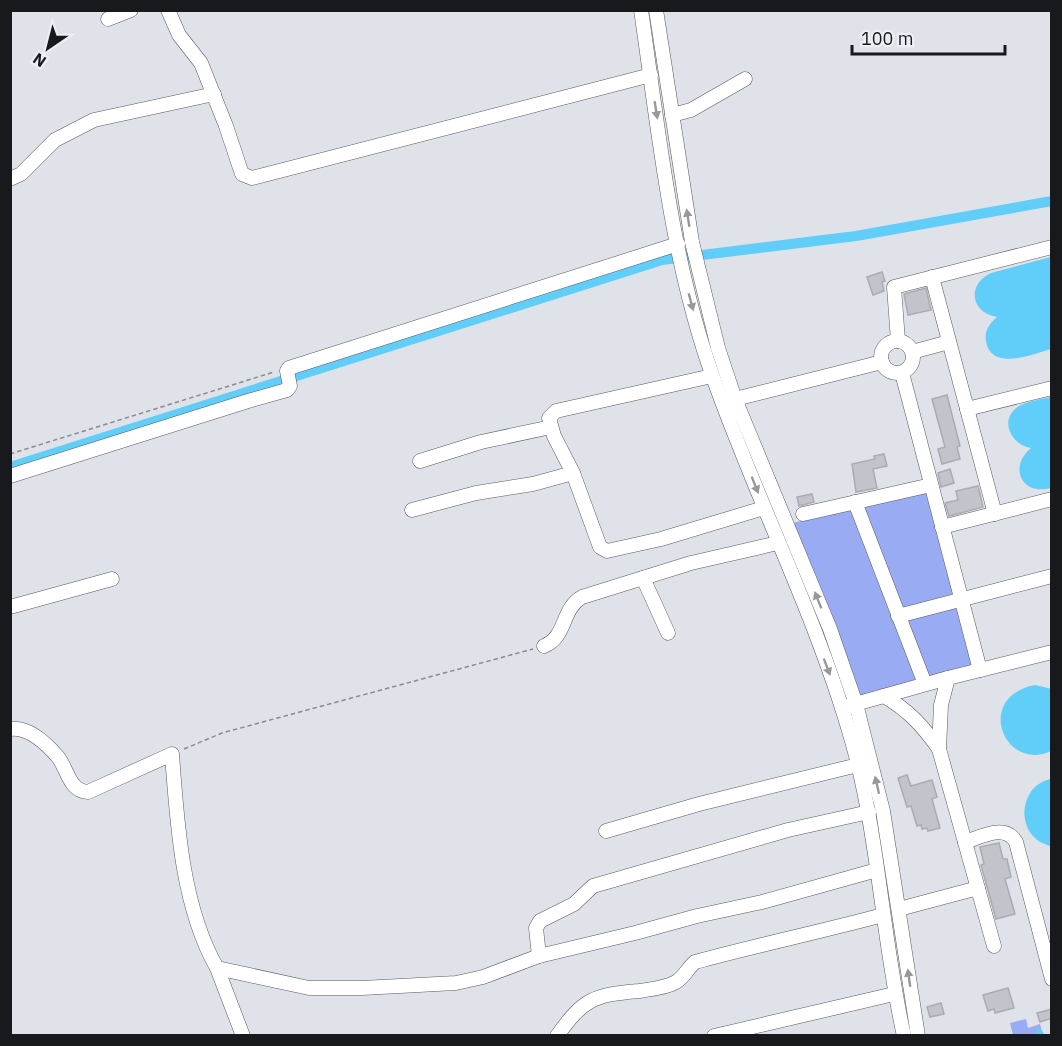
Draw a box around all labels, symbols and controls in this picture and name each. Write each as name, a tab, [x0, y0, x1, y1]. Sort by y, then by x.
north arrow	[18, 18, 78, 78]
scale bar	[852, 18, 1005, 56]
text: 100 m	[861, 27, 913, 50]
text: N	[29, 49, 50, 72]
one-way arrow	[652, 100, 661, 119]
one-way arrow	[684, 208, 693, 227]
one-way arrow	[687, 293, 696, 311]
one-way arrow	[751, 477, 761, 495]
one-way arrow	[813, 591, 822, 609]
one-way arrow	[822, 658, 832, 676]
one-way arrow	[872, 776, 881, 795]
one-way arrow	[904, 968, 913, 987]

